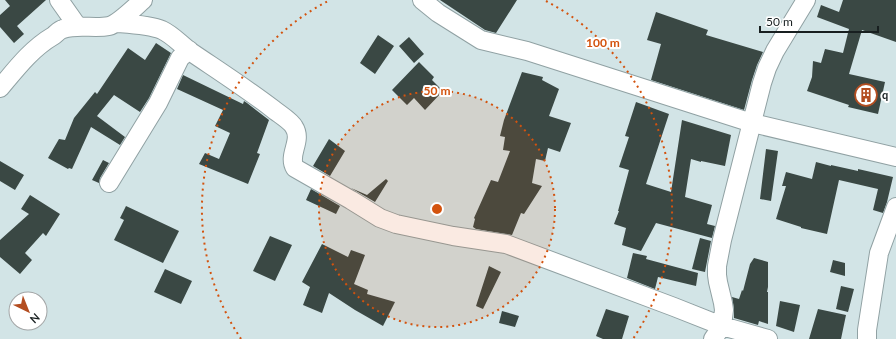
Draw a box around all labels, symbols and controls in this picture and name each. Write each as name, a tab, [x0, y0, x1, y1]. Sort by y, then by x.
scale bar	[760, 8, 878, 34]
text: 50 m	[766, 14, 793, 29]
text: 100 m	[586, 35, 620, 50]
building icon: q	[853, 82, 879, 108]
text: 50 m	[424, 83, 450, 98]
place label: q	[882, 88, 888, 101]
centre of rings	[430, 202, 444, 216]
north arrow	[8, 291, 48, 331]
text: N	[28, 311, 43, 326]

